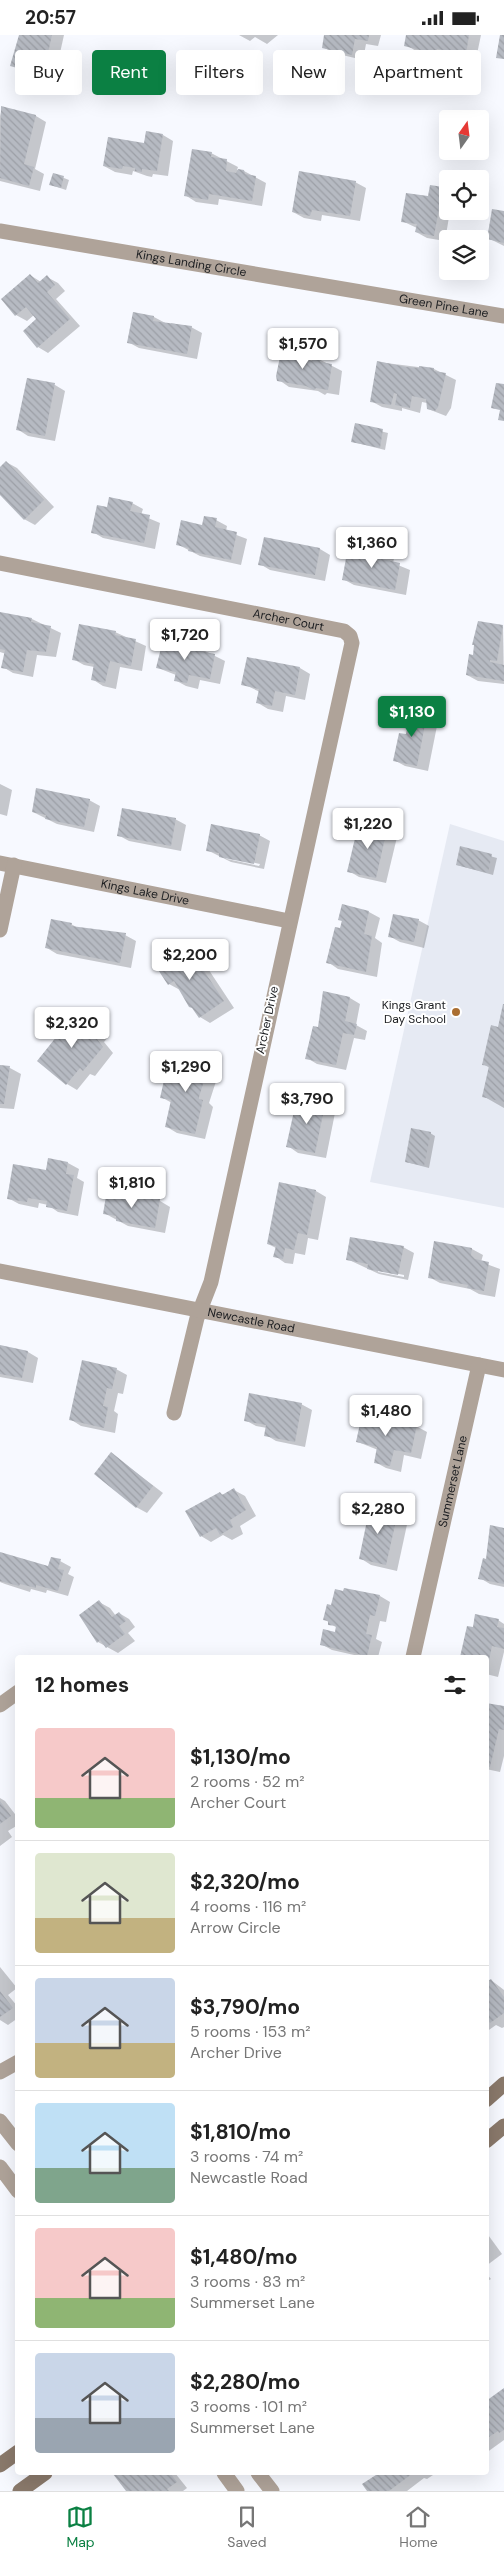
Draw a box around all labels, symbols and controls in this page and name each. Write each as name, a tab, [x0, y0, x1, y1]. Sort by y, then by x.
text: 20:57	[25, 5, 76, 30]
chip: Buy	[15, 50, 82, 95]
chip: Rent	[92, 50, 166, 95]
chip: Filters	[176, 50, 263, 95]
chip: New	[273, 50, 345, 95]
chip: Apartment	[355, 50, 481, 95]
north arrow	[439, 110, 489, 160]
map controls	[439, 110, 489, 280]
button: locate	[439, 170, 489, 220]
button: layers	[439, 230, 489, 280]
street label: Kings Landing Circle	[135, 246, 248, 280]
street label: Green Pine Lane	[398, 290, 490, 321]
pin: $1,570	[262, 327, 344, 370]
text: $1,570	[278, 333, 328, 354]
pin: $1,360	[331, 527, 413, 569]
text: $1,360	[347, 532, 397, 553]
street label: Archer Court	[251, 605, 326, 635]
pin: $1,720	[144, 619, 226, 661]
text: $1,720	[161, 624, 209, 645]
pin: $1,130	[371, 695, 453, 738]
text: $1,130	[389, 701, 435, 722]
pin: $1,220	[327, 807, 409, 850]
text: $1,220	[343, 813, 393, 834]
street label: Kings Lake Drive	[100, 875, 191, 909]
pin: $2,200	[149, 939, 231, 981]
text: $2,200	[163, 944, 217, 965]
street label: Archer Drive	[252, 985, 282, 1055]
place label: Kings Grant Day School	[382, 997, 446, 1027]
marker: Kings Grant Day School	[450, 1006, 462, 1018]
pin: $2,320	[31, 1007, 113, 1049]
text: $2,320	[46, 1012, 98, 1033]
pin: $1,290	[145, 1051, 227, 1093]
text: $1,290	[161, 1056, 211, 1077]
pin: $3,790	[266, 1083, 348, 1125]
text: $3,790	[280, 1088, 334, 1109]
pin: $1,810	[91, 1167, 173, 1209]
text: $1,810	[109, 1172, 155, 1193]
street label: Newcastle Road	[206, 1304, 296, 1337]
pin: $1,480	[345, 1395, 427, 1437]
text: $1,480	[360, 1400, 412, 1421]
street label: Summerset Lane	[435, 1434, 471, 1529]
pin: $2,280	[337, 1493, 419, 1535]
text: $2,280	[351, 1498, 405, 1519]
text: 12 homes	[35, 1671, 129, 1699]
icon: filters	[441, 1671, 469, 1699]
text: $1,130/mo	[190, 1743, 291, 1771]
icon: home	[75, 1748, 135, 1808]
text: 2 rooms · 52 m²	[190, 1771, 305, 1792]
text: Archer Court	[190, 1792, 286, 1813]
text: $2,320/mo	[190, 1868, 300, 1896]
icon: home	[75, 1873, 135, 1933]
text: 4 rooms · 116 m²	[190, 1896, 306, 1917]
text: Arrow Circle	[190, 1917, 281, 1938]
text: $3,790/mo	[190, 1993, 300, 2021]
icon: home	[75, 1998, 135, 2058]
text: 5 rooms · 153 m²	[190, 2021, 311, 2042]
text: Archer Drive	[190, 2042, 282, 2063]
text: $1,810/mo	[190, 2118, 291, 2146]
icon: home	[75, 2123, 135, 2183]
text: 3 rooms · 74 m²	[190, 2146, 303, 2167]
text: Newcastle Road	[190, 2167, 308, 2188]
text: $1,480/mo	[190, 2243, 298, 2271]
icon: home	[75, 2248, 135, 2308]
text: 3 rooms · 83 m²	[190, 2271, 305, 2292]
text: Summerset Lane	[190, 2292, 315, 2313]
text: $2,280/mo	[190, 2368, 300, 2396]
icon: home	[75, 2373, 135, 2433]
text: 3 rooms · 101 m²	[190, 2396, 307, 2417]
text: Summerset Lane	[190, 2417, 315, 2438]
tab: Map	[66, 2503, 95, 2551]
tab: Saved	[227, 2503, 267, 2551]
tab: Home	[399, 2503, 438, 2551]

